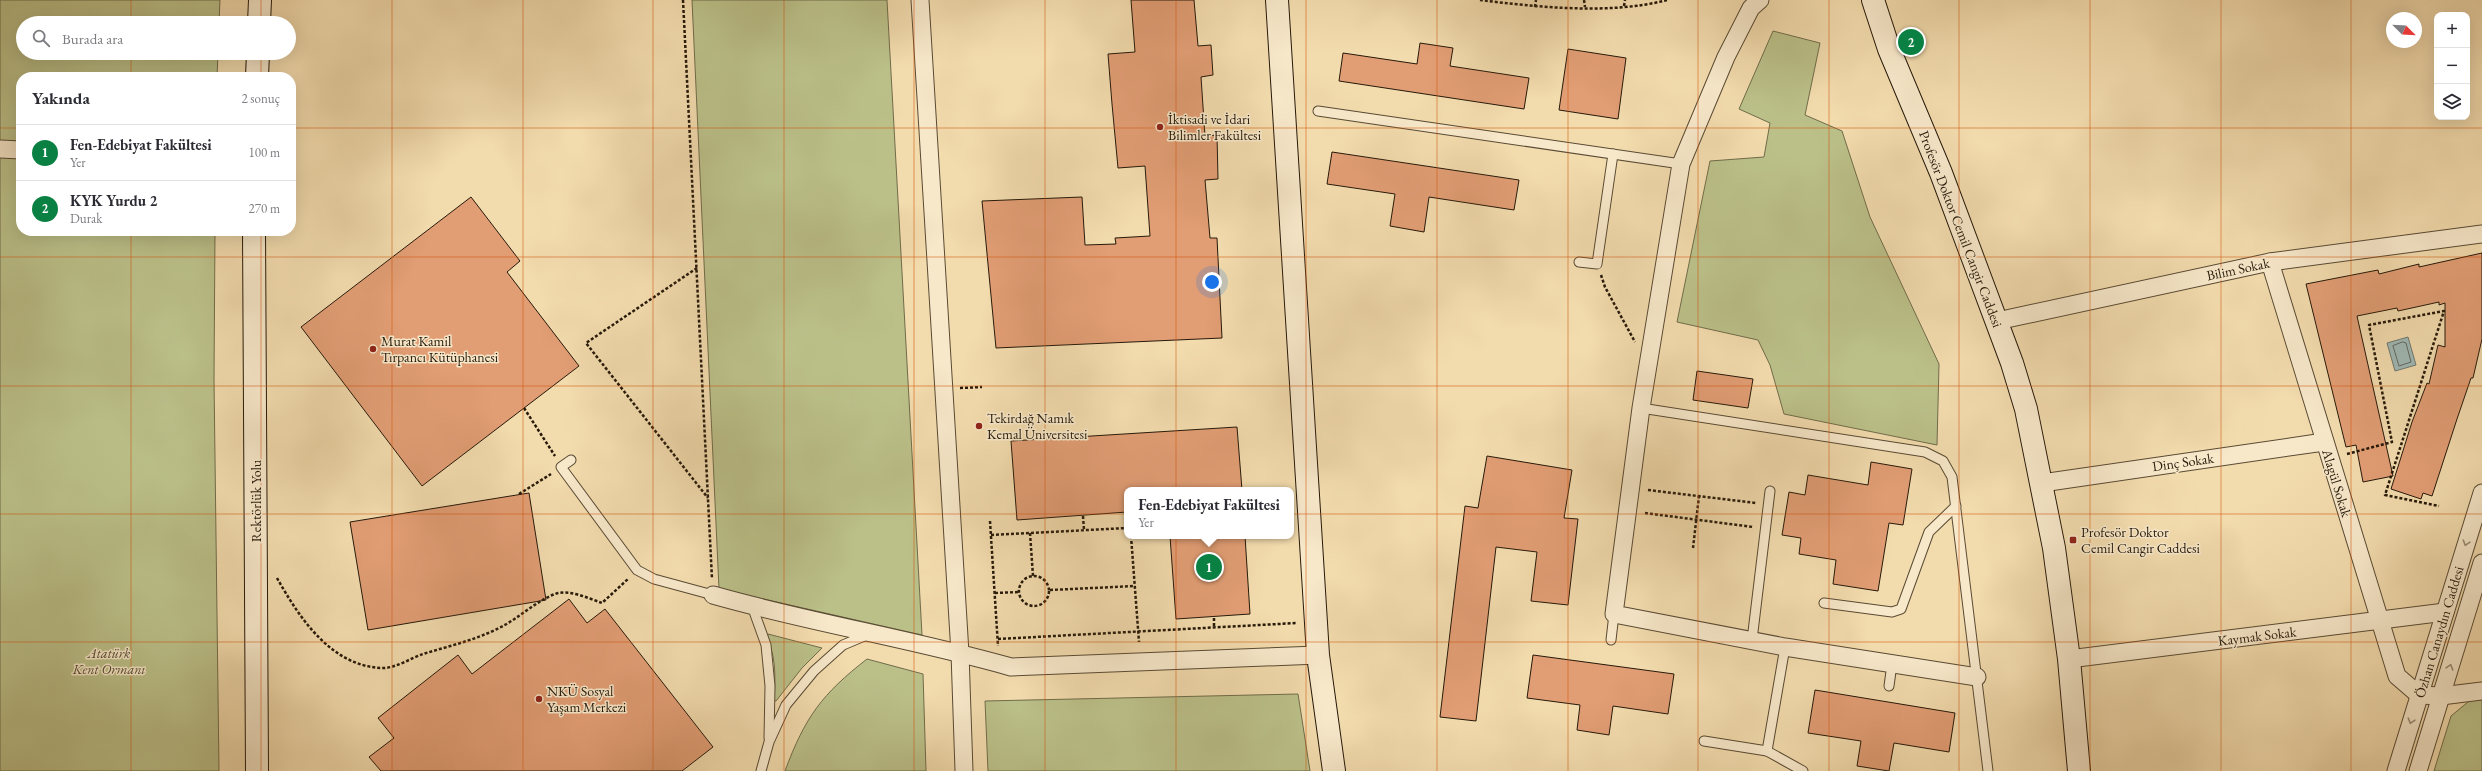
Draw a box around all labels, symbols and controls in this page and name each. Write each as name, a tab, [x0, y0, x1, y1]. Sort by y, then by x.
north arrow	[2386, 12, 2422, 48]
map controls	[2434, 12, 2470, 120]
button: +	[2434, 12, 2470, 48]
search box	[16, 16, 296, 60]
icon: search	[30, 27, 52, 49]
pin: 2	[1898, 27, 1924, 57]
text: Burada ara	[62, 29, 123, 48]
button: −	[2434, 48, 2470, 84]
button: layers	[2434, 84, 2470, 120]
text: Yakında	[32, 87, 90, 109]
text: 2 sonuç	[242, 90, 280, 107]
place label: İktisadi ve İdari Bilimler Fakültesi	[1168, 110, 1262, 144]
marker: İktisadi ve İdari Bilimler Fakültesi	[1155, 122, 1165, 132]
street label: Profesör Doktor Cemil Cangir Caddesi	[1915, 128, 2007, 330]
text: Fen-Edebiyat Fakültesi	[70, 135, 212, 154]
text: 1	[42, 144, 48, 161]
text: 100 m	[249, 144, 280, 161]
text: Yer	[70, 154, 86, 171]
text: KYK Yurdu 2	[70, 191, 157, 210]
text: 2	[42, 200, 48, 217]
text: 270 m	[249, 200, 280, 217]
text: Durak	[70, 210, 102, 227]
street label: Bilim Sokak	[2205, 253, 2272, 284]
your location	[1202, 272, 1222, 292]
place label: Murat Kamil Tırpancı Kütüphanesi	[381, 332, 499, 366]
marker: Murat Kamil Tırpancı Kütüphanesi	[368, 344, 378, 354]
place label: Tekirdağ Namık Kemal Üniversitesi	[987, 409, 1088, 443]
marker: Tekirdağ Namık Kemal Üniversitesi	[974, 421, 984, 431]
street label: Alagül Sokak	[2318, 446, 2356, 520]
street label: Dinç Sokak	[2151, 449, 2215, 475]
street label: Rektörlük Yolu	[247, 459, 265, 542]
popup	[1124, 487, 1294, 539]
text: Fen-Edebiyat Fakültesi	[1138, 495, 1280, 514]
text: Yer	[1138, 514, 1154, 531]
place label: Profesör Doktor Cemil Cangir Caddesi	[2081, 523, 2200, 557]
marker: Profesör Doktor Cemil Cangir Caddesi	[2068, 535, 2078, 545]
one-way arrow	[2462, 540, 2471, 547]
pin: 1	[1196, 552, 1222, 582]
street label: Özhan Canaydın Caddesi	[2410, 563, 2468, 700]
street label: Kaymak Sokak	[2217, 622, 2298, 650]
park label: Atatürk Kent Ormanı	[72, 644, 145, 678]
one-way arrow	[2445, 663, 2454, 670]
place label: NKÜ Sosyal Yaşam Merkezi	[547, 682, 627, 716]
marker: NKÜ Sosyal Yaşam Merkezi	[534, 694, 544, 704]
one-way arrow	[2407, 717, 2416, 724]

